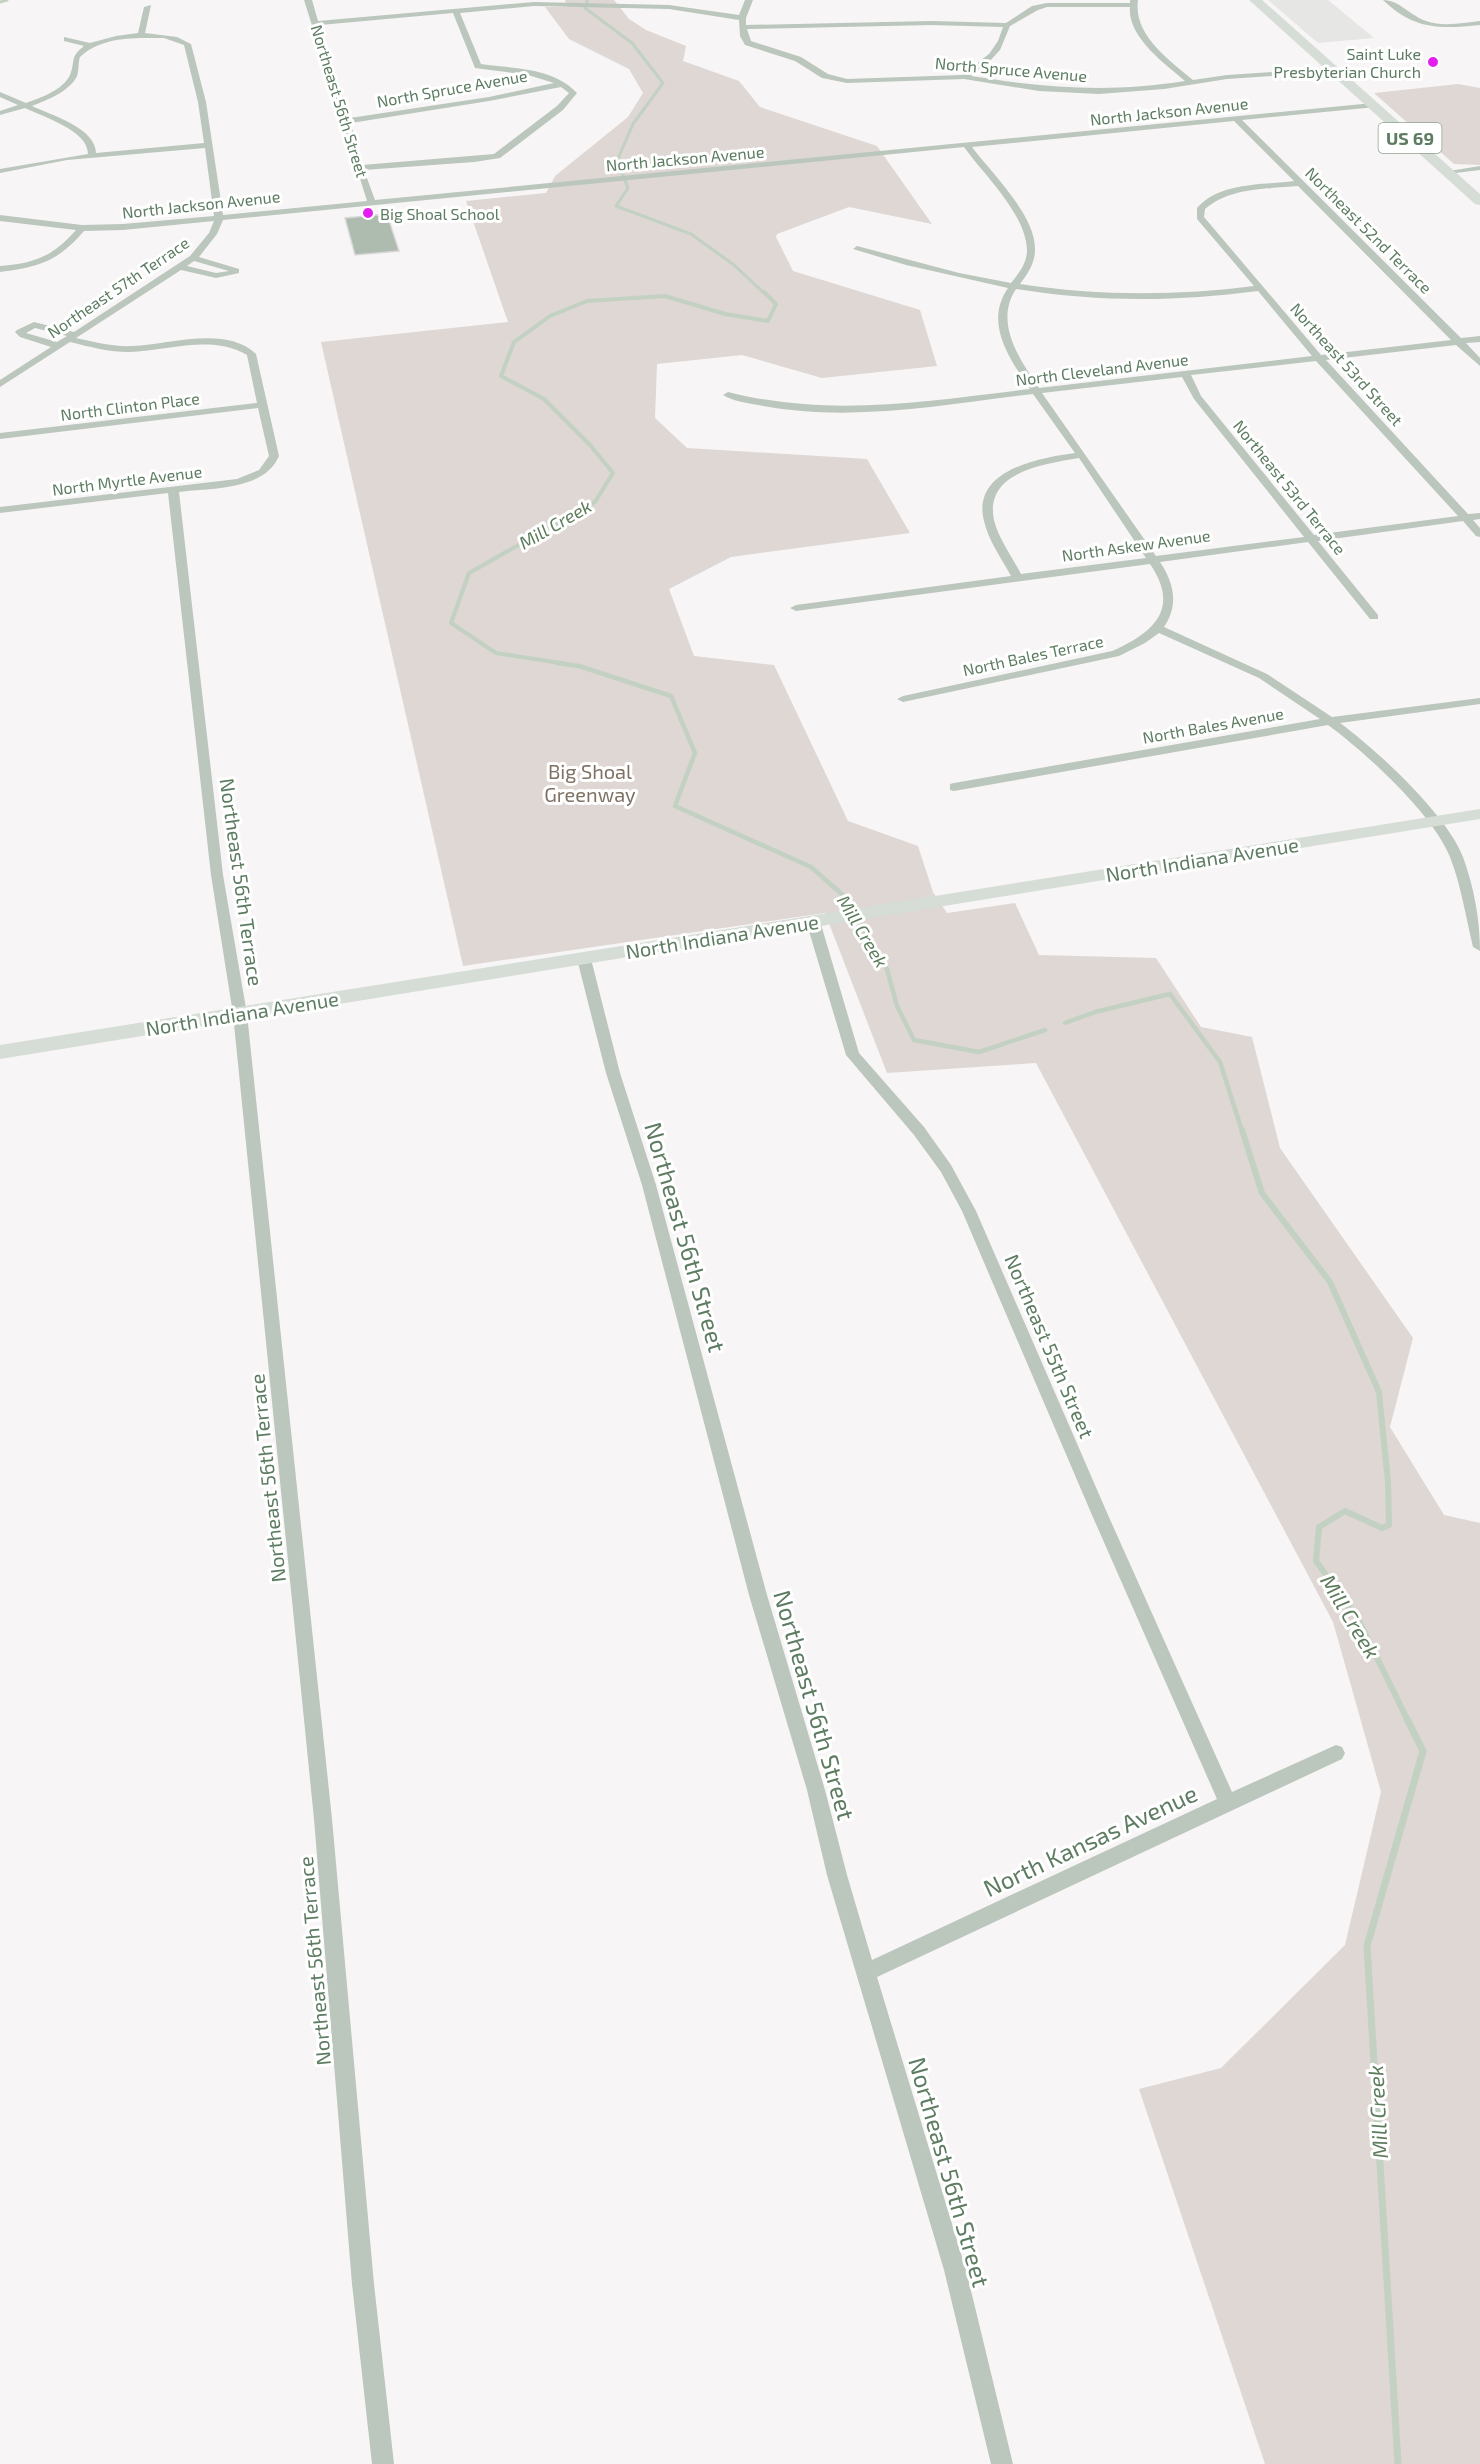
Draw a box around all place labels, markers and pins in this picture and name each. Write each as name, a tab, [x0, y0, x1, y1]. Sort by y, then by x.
place label: Saint Luke Presbyterian Church	[1274, 44, 1421, 81]
marker: Saint Luke Presbyterian Church	[1426, 55, 1440, 69]
place label: Big Shoal School	[380, 204, 500, 223]
marker: Big Shoal School	[361, 206, 375, 220]

